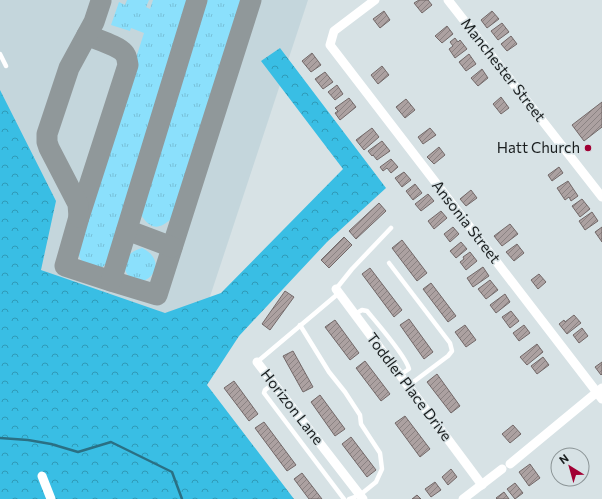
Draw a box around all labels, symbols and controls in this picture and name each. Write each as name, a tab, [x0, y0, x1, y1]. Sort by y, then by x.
street label: Manchester Street	[458, 14, 550, 125]
place label: Hatt Church	[497, 138, 580, 156]
marker: Hatt Church	[583, 143, 593, 153]
street label: Ansonia Street	[429, 176, 505, 266]
street label: Toddler Place Drive	[363, 329, 456, 444]
street label: Horizon Lane	[258, 365, 328, 448]
north arrow	[550, 447, 590, 487]
text: N	[556, 451, 571, 466]

